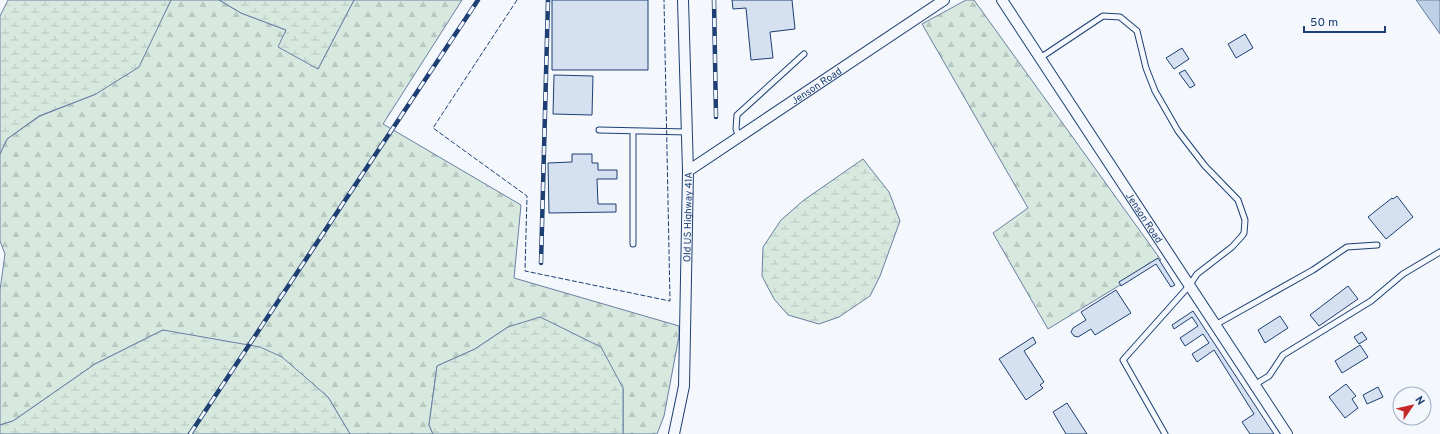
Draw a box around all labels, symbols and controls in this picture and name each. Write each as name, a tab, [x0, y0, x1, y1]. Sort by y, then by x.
scale bar	[1304, 8, 1385, 34]
text: 50 m	[1310, 15, 1338, 31]
street label: Jenson Road	[789, 65, 845, 108]
street label: Old US Highway 41A	[681, 172, 696, 262]
street label: Jenson Road	[1122, 190, 1165, 246]
north arrow	[1392, 386, 1432, 426]
text: N	[1411, 394, 1427, 408]

